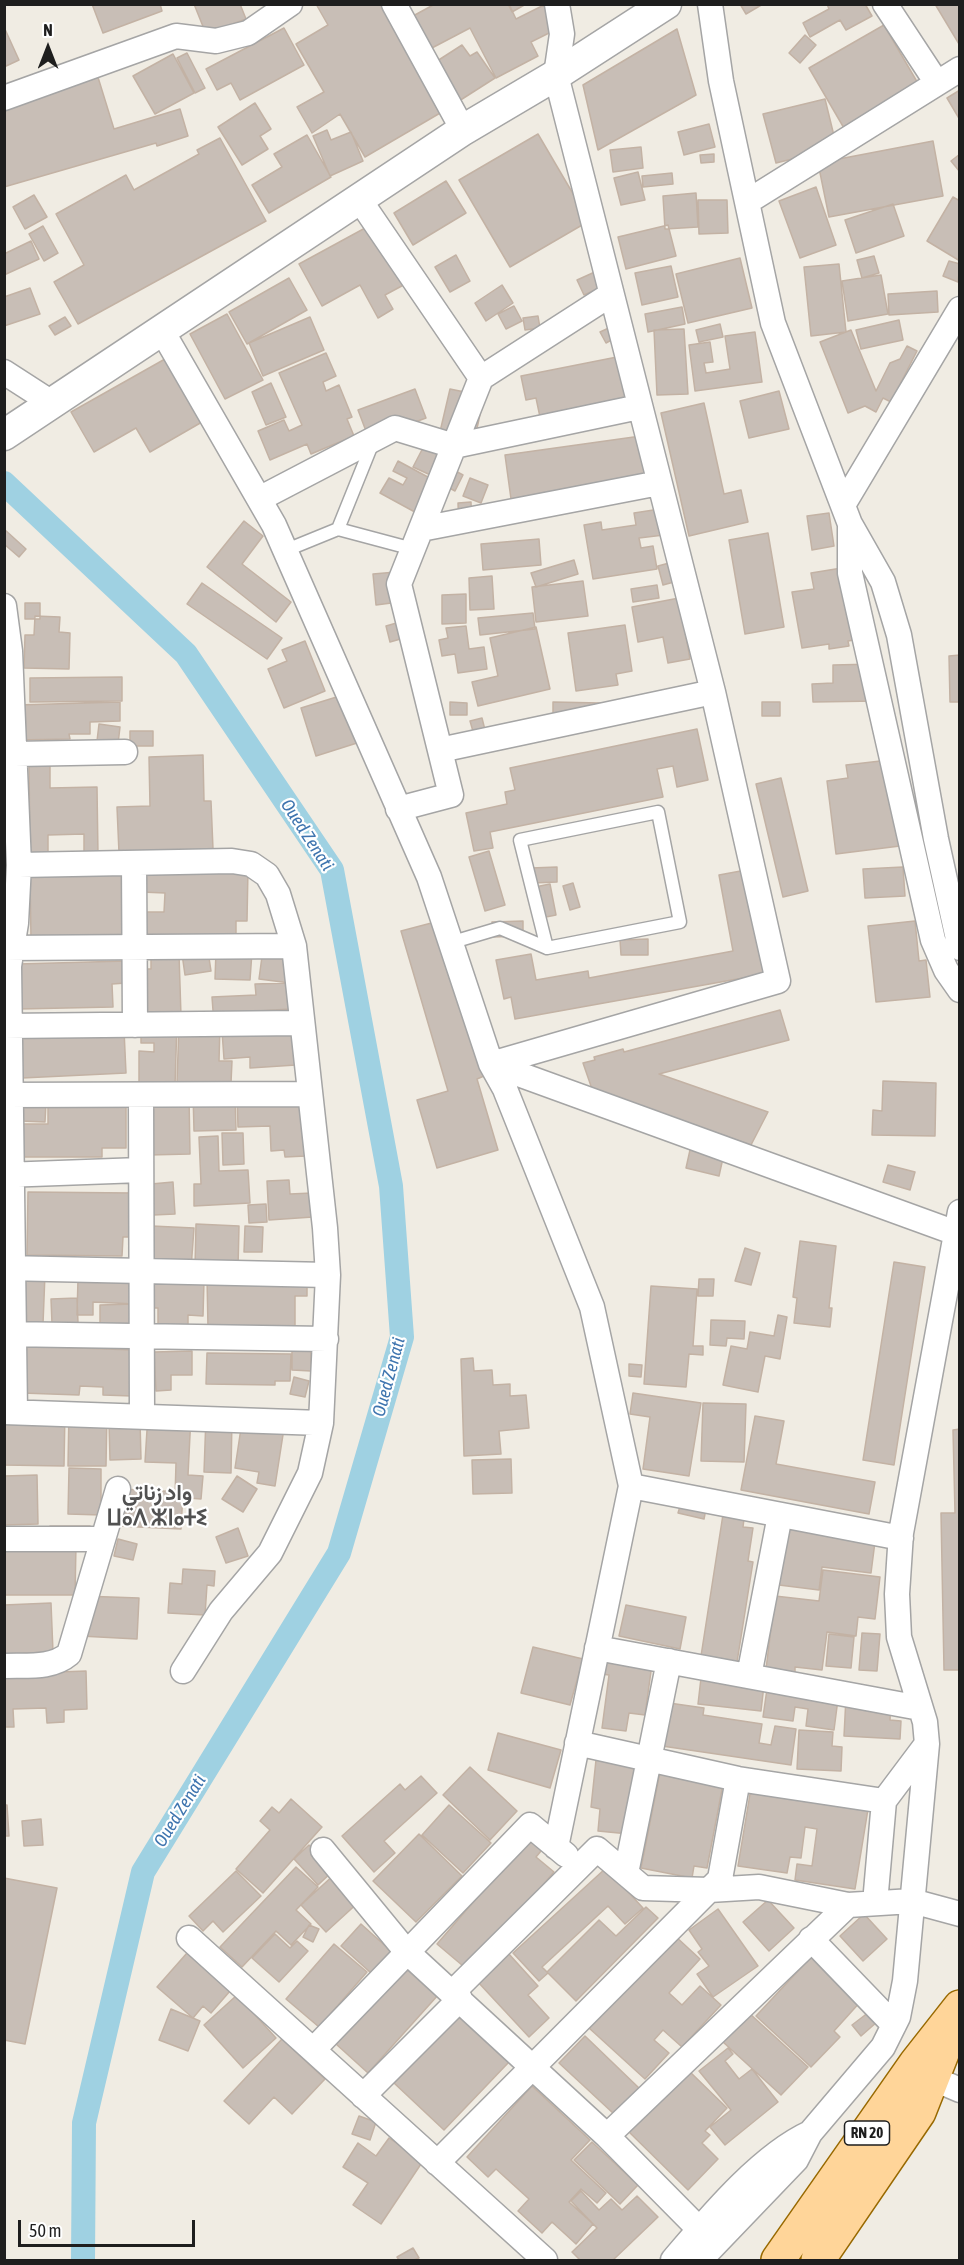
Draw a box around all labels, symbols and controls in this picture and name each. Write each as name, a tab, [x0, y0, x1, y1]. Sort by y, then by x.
north arrow	[18, 18, 78, 78]
text: N	[43, 21, 53, 39]
water label: Oued Zenati	[276, 795, 338, 875]
water label: Oued Zenati	[368, 1335, 410, 1419]
district label: واد زناتي ⵡⴰⴷ ⵣⵏⴰⵜⵉ	[106, 1480, 208, 1532]
water label: Oued Zenati	[149, 1771, 211, 1851]
road number: RN 20	[844, 2121, 890, 2145]
scale bar	[21, 2208, 198, 2246]
text: 50 m	[29, 2220, 61, 2241]

